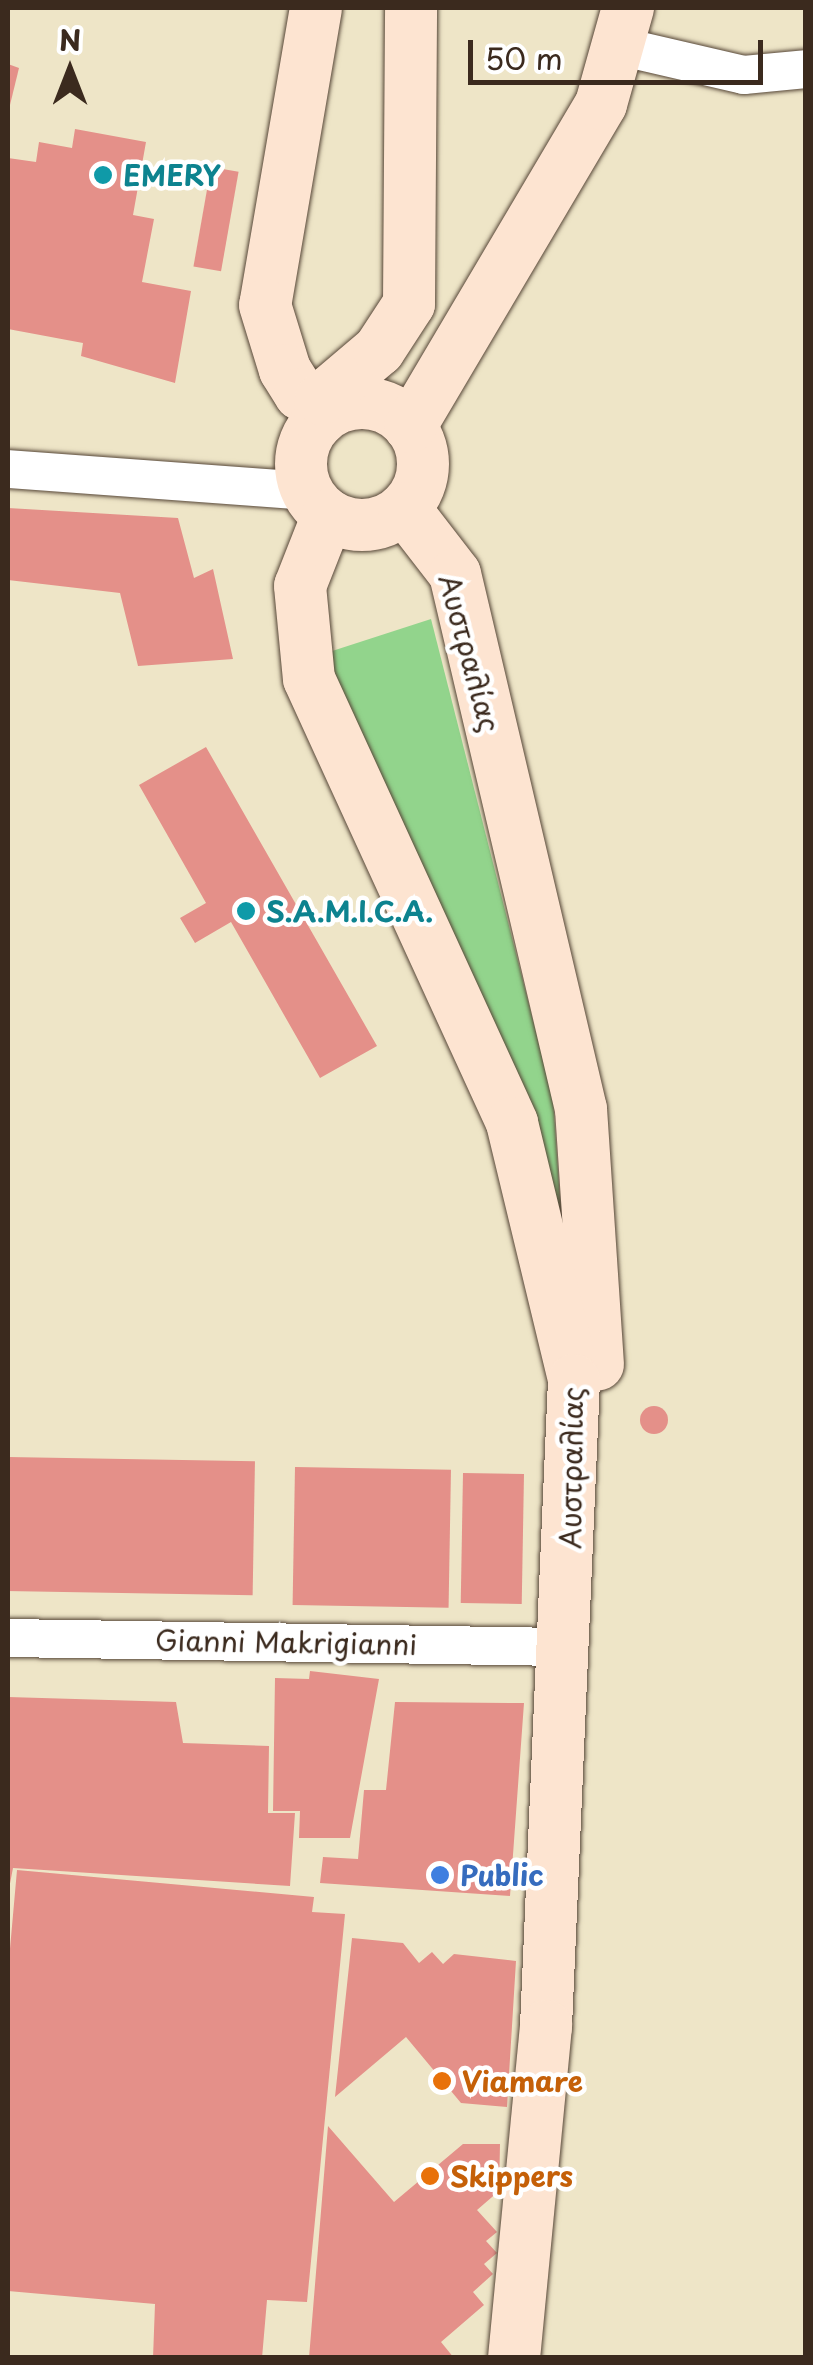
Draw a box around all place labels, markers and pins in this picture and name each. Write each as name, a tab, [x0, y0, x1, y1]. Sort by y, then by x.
place label: EMERY	[123, 158, 221, 192]
marker: EMERY	[92, 164, 114, 186]
place label: S.A.M.I.C.A.	[266, 894, 433, 928]
marker: S.A.M.I.C.A.	[235, 900, 257, 922]
place label: Public	[460, 1858, 544, 1892]
marker: Public	[429, 1864, 451, 1886]
place label: Viamare	[462, 2064, 583, 2098]
marker: Viamare	[431, 2070, 453, 2092]
place label: Skippers	[450, 2159, 573, 2193]
marker: Skippers	[419, 2165, 441, 2187]

